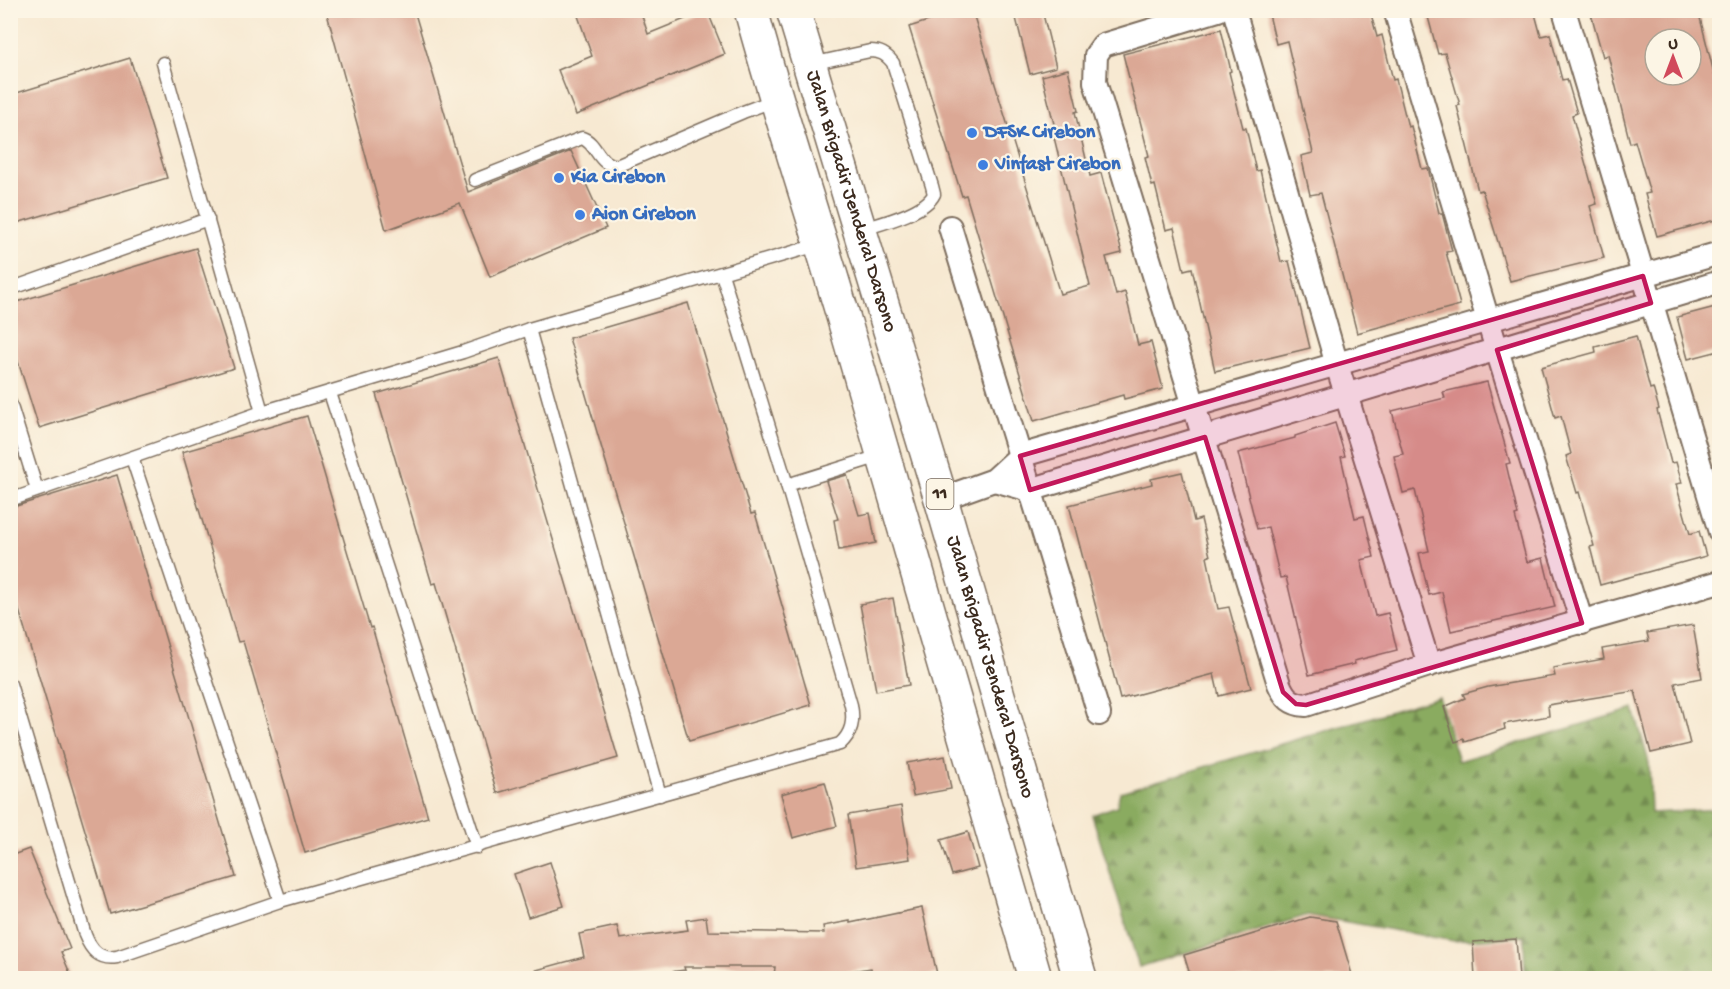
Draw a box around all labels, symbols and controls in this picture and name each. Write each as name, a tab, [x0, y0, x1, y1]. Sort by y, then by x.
north arrow	[1643, 27, 1703, 87]
text: U	[1668, 36, 1678, 55]
street label: Jalan Brigadir Jenderal Darsono	[800, 68, 901, 335]
place label: DFSK Cirebon	[982, 122, 1096, 145]
marker: DFSK Cirebon	[965, 126, 979, 140]
place label: Vinfast Cirebon	[994, 154, 1121, 177]
marker: Vinfast Cirebon	[976, 158, 990, 172]
place label: Kia Cirebon	[570, 167, 666, 190]
marker: Kia Cirebon	[552, 171, 566, 185]
place label: Aion Cirebon	[591, 204, 696, 227]
marker: Aion Cirebon	[573, 208, 587, 222]
road number: 11	[926, 479, 954, 509]
street label: Jalan Brigadir Jenderal Darsono	[941, 533, 1039, 801]

